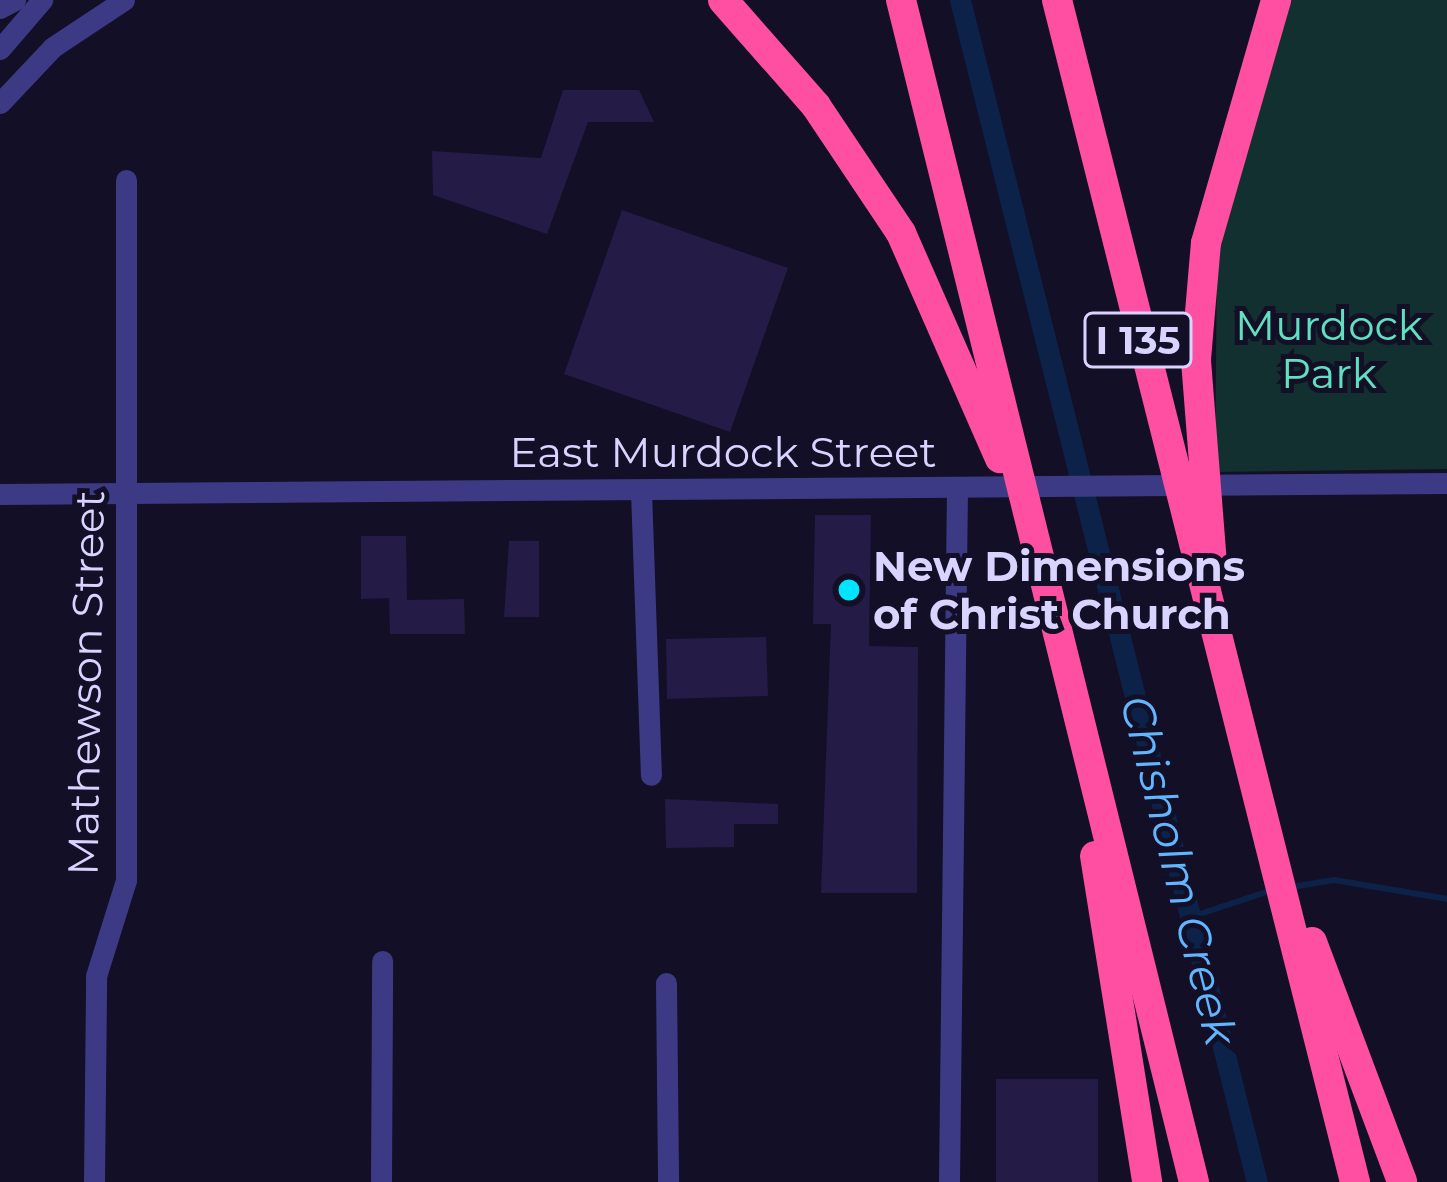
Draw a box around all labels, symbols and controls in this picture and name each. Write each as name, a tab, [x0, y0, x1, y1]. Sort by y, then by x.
park label: Murdock Park	[1235, 300, 1423, 398]
road number: I 135	[1081, 307, 1195, 373]
street label: East Murdock Street	[510, 427, 936, 477]
street label: Mathewson Street	[57, 490, 115, 876]
place label: New Dimensions of Christ Church	[873, 541, 1245, 640]
marker: New Dimensions of Christ Church	[836, 577, 862, 603]
water label: Chisholm Creek	[1109, 690, 1249, 1050]

